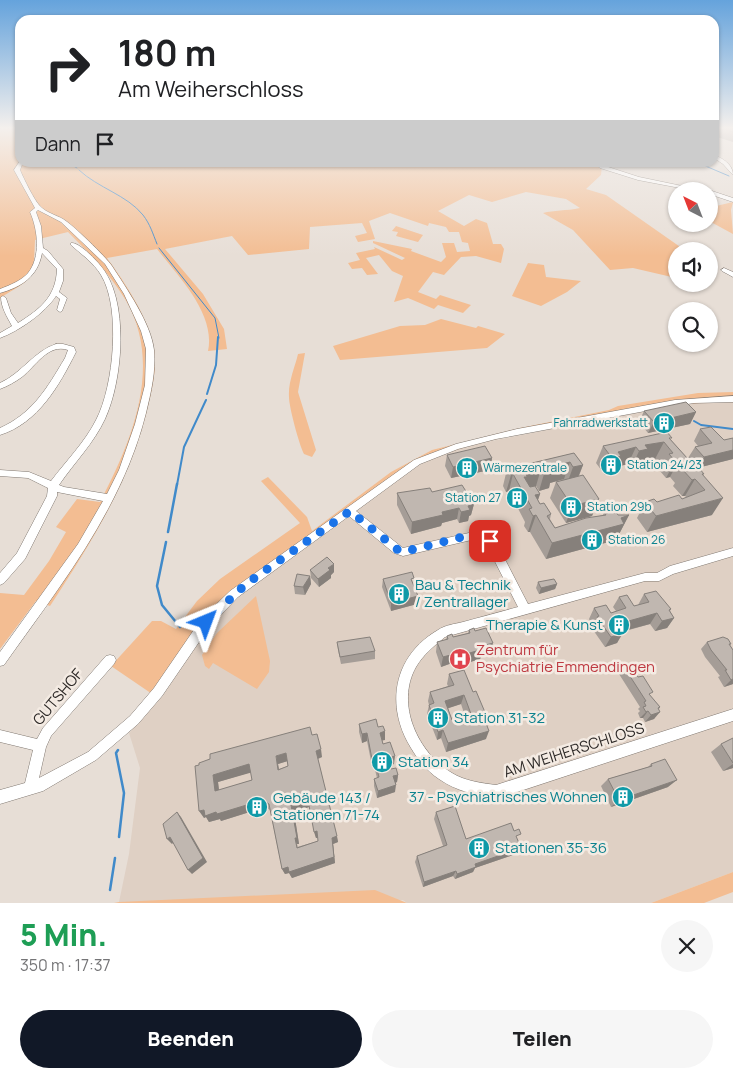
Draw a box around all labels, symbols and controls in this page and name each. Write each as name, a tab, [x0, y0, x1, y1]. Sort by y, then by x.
text: 180 m	[118, 29, 216, 77]
icon: right	[35, 35, 100, 100]
text: Am Weiherschloss	[118, 74, 304, 104]
icon: arrive	[91, 130, 119, 158]
text: Dann	[35, 131, 81, 157]
north arrow	[668, 182, 718, 232]
map controls	[668, 182, 718, 352]
button: sound	[668, 242, 718, 292]
button: search	[668, 302, 718, 352]
building icon: Fahrradwerkstatt	[652, 411, 676, 435]
place label: Fahrradwerkstatt	[553, 414, 648, 431]
building icon: Station 24/23	[599, 453, 623, 477]
building icon: Wärmezentrale	[455, 456, 479, 480]
place label: Station 24/23	[627, 456, 702, 473]
place label: Wärmezentrale	[483, 459, 567, 476]
building icon: Station 27	[505, 486, 529, 510]
place label: Station 27	[445, 489, 501, 506]
building icon: Station 29b	[559, 495, 583, 519]
place label: Station 29b	[587, 498, 652, 515]
pin	[469, 520, 511, 562]
icon: arrive	[476, 527, 504, 555]
building icon: Station 26	[580, 528, 604, 552]
place label: Station 26	[608, 531, 665, 548]
place label: Bau & Technik / Zentrallager	[415, 574, 511, 612]
building icon: Bau & Technik / Zentrallager	[387, 582, 411, 606]
position arrow	[179, 595, 231, 647]
building icon: Therapie & Kunst	[607, 613, 631, 637]
place label: Therapie & Kunst	[486, 614, 603, 635]
place label: Zentrum für Psychiatrie Emmendingen	[476, 639, 655, 677]
hospital icon: Zentrum für Psychiatrie Emmendingen	[448, 647, 472, 671]
street label: GUTSHOF	[28, 664, 88, 729]
building icon: Station 31-32	[426, 706, 450, 730]
place label: Station 31-32	[454, 707, 545, 728]
street label: AM WEIHERSCHLOSS	[501, 717, 647, 782]
building icon: Station 34	[370, 750, 394, 774]
place label: Station 34	[398, 751, 469, 772]
building icon: 37 - Psychiatrisches Wohnen	[611, 785, 635, 809]
place label: 37 - Psychiatrisches Wohnen	[409, 786, 607, 807]
place label: Gebäude 143 / Stationen 71-74	[273, 787, 380, 825]
building icon: Gebäude 143 / Stationen 71-74	[245, 795, 269, 819]
building icon: Stationen 35-36	[467, 836, 491, 860]
place label: Stationen 35-36	[495, 837, 607, 858]
text: 5 Min.	[20, 914, 107, 955]
button: close	[661, 920, 713, 972]
text: 350 m · 17:37	[20, 954, 111, 976]
button: Beenden	[20, 1010, 362, 1068]
button: Teilen	[372, 1010, 713, 1068]

